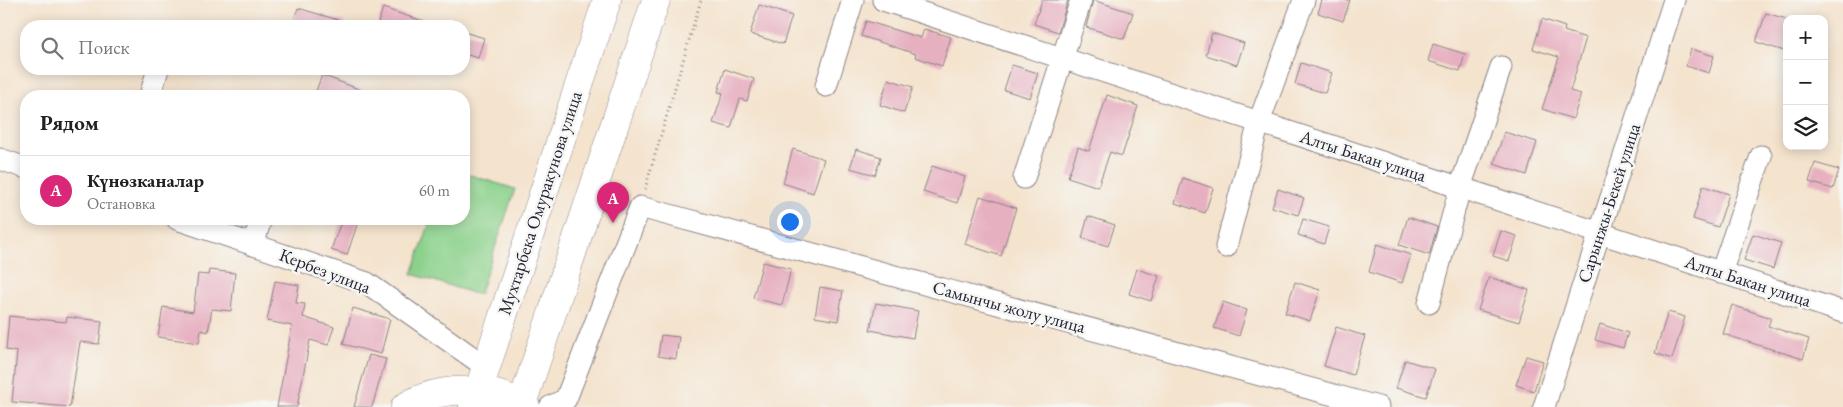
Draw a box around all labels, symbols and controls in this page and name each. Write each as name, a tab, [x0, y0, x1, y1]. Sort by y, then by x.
map controls	[1783, 15, 1828, 150]
button: +	[1783, 15, 1828, 60]
search box	[20, 20, 470, 75]
icon: search	[38, 34, 66, 62]
text: Поиск	[78, 35, 130, 60]
button: −	[1783, 60, 1828, 105]
street label: Мухтарбека Омуракунова улица	[492, 87, 587, 318]
button: layers	[1783, 105, 1828, 150]
text: Рядом	[40, 109, 99, 136]
street label: Сарынжы-Бекей улица	[1572, 119, 1645, 285]
street label: Алты Бакан улица	[1296, 124, 1430, 187]
text: Күнөзканалар	[87, 168, 204, 193]
text: A	[50, 180, 62, 201]
text: 60 m	[419, 180, 450, 201]
pin: A	[597, 182, 629, 223]
text: Остановка	[87, 193, 156, 214]
your location	[777, 209, 803, 235]
street label: Кербез улица	[276, 243, 375, 299]
street label: Алты Бакан улица	[1681, 249, 1815, 312]
street label: Самынчы жолу улица	[930, 275, 1089, 338]

